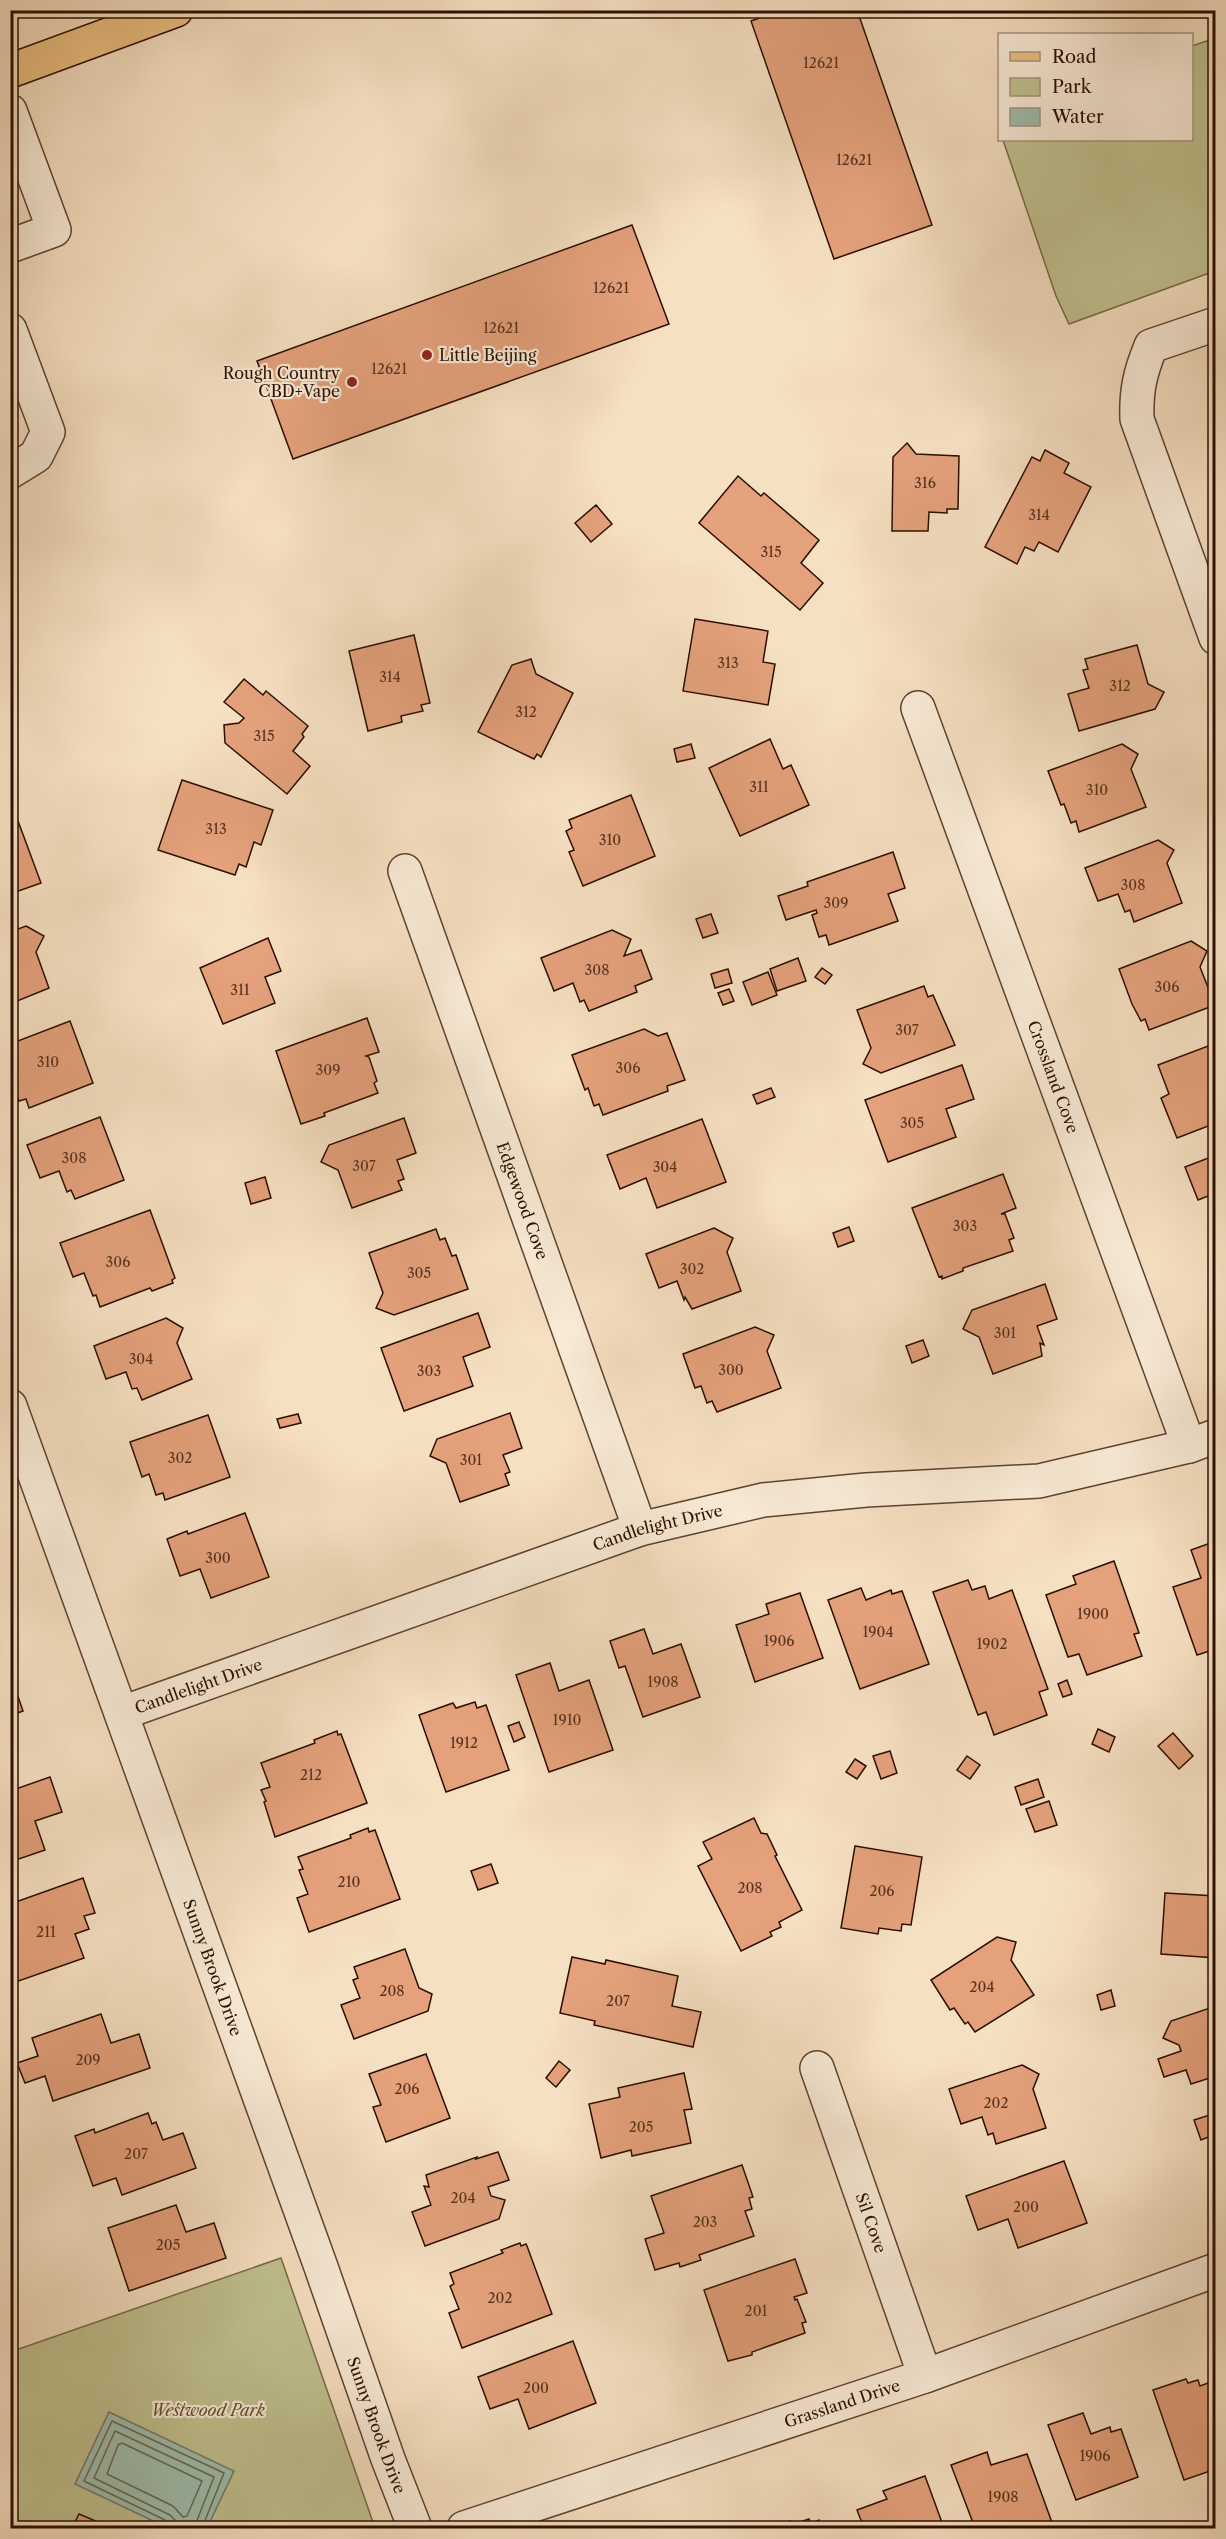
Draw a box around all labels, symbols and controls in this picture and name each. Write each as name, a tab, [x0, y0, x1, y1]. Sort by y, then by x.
legend	[998, 33, 1193, 141]
text: Road	[1052, 46, 1097, 68]
house number: 12621	[803, 54, 839, 72]
text: Park	[1052, 76, 1093, 98]
text: Water	[1051, 106, 1104, 128]
house number: 12621	[836, 151, 872, 169]
house number: 12621	[593, 279, 629, 297]
house number: 12621	[483, 319, 519, 337]
place label: Little Beijing	[439, 345, 537, 365]
marker: Little Beijing	[420, 348, 434, 362]
house number: 12621	[371, 360, 407, 378]
place label: Rough Country CBD+Vape	[223, 363, 341, 401]
marker: Rough Country CBD+Vape	[345, 375, 359, 389]
house number: 316	[914, 474, 936, 492]
house number: 314	[1028, 506, 1050, 524]
house number: 315	[760, 543, 782, 561]
house number: 313	[717, 654, 739, 672]
house number: 314	[379, 668, 401, 686]
house number: 312	[1109, 677, 1131, 695]
house number: 312	[515, 703, 537, 721]
house number: 315	[253, 727, 275, 745]
house number: 311	[749, 778, 769, 796]
house number: 310	[1086, 781, 1108, 799]
house number: 313	[205, 820, 227, 838]
house number: 310	[599, 831, 621, 849]
house number: 308	[1121, 876, 1145, 894]
house number: 309	[824, 894, 848, 912]
house number: 308	[585, 961, 609, 979]
house number: 306	[1155, 978, 1179, 996]
house number: 311	[230, 981, 250, 999]
street label: Crossland Cove	[1024, 1018, 1083, 1136]
house number: 307	[895, 1021, 919, 1039]
house number: 310	[37, 1053, 59, 1071]
house number: 306	[616, 1059, 640, 1077]
house number: 309	[316, 1061, 340, 1079]
house number: 305	[900, 1114, 924, 1132]
street label: Edgewood Cove	[493, 1139, 553, 1262]
house number: 308	[62, 1149, 86, 1167]
house number: 307	[352, 1157, 376, 1175]
house number: 304	[653, 1158, 677, 1176]
house number: 303	[953, 1217, 977, 1235]
house number: 306	[106, 1253, 130, 1271]
house number: 302	[680, 1260, 704, 1278]
house number: 305	[407, 1264, 431, 1282]
house number: 301	[994, 1324, 1016, 1342]
house number: 304	[129, 1350, 153, 1368]
house number: 300	[718, 1361, 744, 1379]
house number: 303	[417, 1362, 441, 1380]
house number: 302	[168, 1449, 192, 1467]
house number: 301	[460, 1451, 482, 1469]
street label: Candlelight Drive	[590, 1500, 724, 1555]
house number: 300	[205, 1549, 231, 1567]
house number: 1900	[1077, 1605, 1109, 1623]
house number: 1904	[862, 1623, 894, 1641]
house number: 1906	[763, 1632, 795, 1650]
house number: 1902	[976, 1635, 1008, 1653]
street label: Candlelight Drive	[132, 1654, 265, 1718]
house number: 1908	[647, 1673, 679, 1691]
house number: 1910	[553, 1711, 582, 1729]
house number: 1912	[450, 1734, 478, 1752]
house number: 212	[300, 1766, 322, 1784]
house number: 210	[338, 1873, 361, 1891]
house number: 208	[737, 1879, 763, 1897]
house number: 206	[869, 1882, 895, 1900]
street label: Sunny Brook Drive	[179, 1896, 247, 2039]
house number: 211	[36, 1923, 56, 1941]
house number: 204	[969, 1978, 995, 1996]
house number: 208	[379, 1982, 405, 2000]
house number: 207	[606, 1992, 630, 2010]
house number: 209	[75, 2051, 101, 2069]
house number: 206	[394, 2080, 420, 2098]
house number: 202	[984, 2094, 1008, 2112]
house number: 205	[629, 2118, 653, 2136]
house number: 207	[124, 2145, 148, 2163]
house number: 204	[450, 2189, 476, 2207]
street label: Sil Cove	[852, 2190, 891, 2256]
house number: 200	[1013, 2198, 1039, 2216]
house number: 203	[693, 2213, 717, 2231]
house number: 205	[156, 2236, 180, 2254]
house number: 202	[488, 2289, 512, 2307]
house number: 201	[745, 2302, 768, 2320]
street label: Sunny Brook Drive	[343, 2354, 410, 2496]
street label: Grassland Drive	[781, 2375, 903, 2432]
house number: 200	[523, 2379, 549, 2397]
park label: Westwood Park	[151, 2400, 266, 2420]
house number: 1906	[1079, 2447, 1111, 2465]
house number: 1908	[987, 2488, 1019, 2506]

